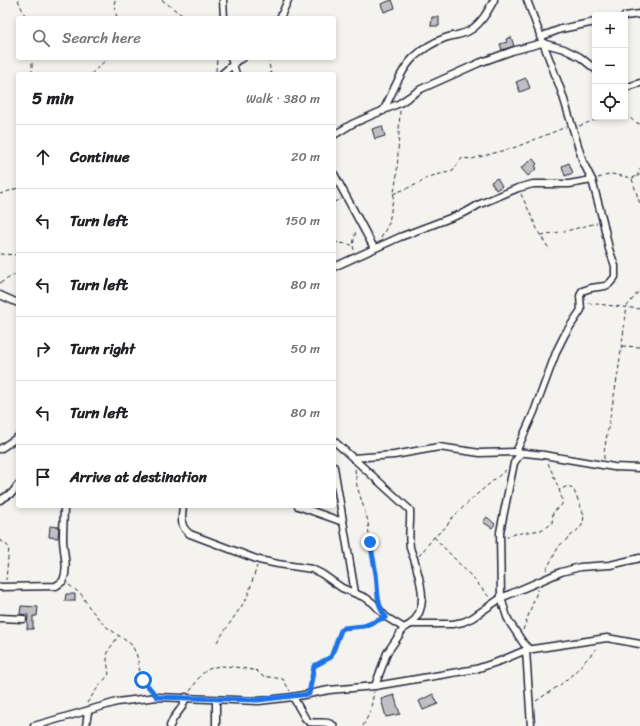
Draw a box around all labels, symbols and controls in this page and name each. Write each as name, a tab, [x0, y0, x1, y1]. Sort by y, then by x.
map controls	[592, 12, 628, 120]
button: +	[592, 12, 628, 48]
search box	[16, 16, 336, 60]
text: Search here	[62, 25, 141, 51]
icon: search	[30, 27, 52, 49]
button: −	[592, 48, 628, 84]
text: 5 min	[32, 83, 74, 113]
button: locate	[592, 84, 628, 120]
text: Walk · 380 m	[246, 87, 320, 110]
text: Continue	[70, 144, 130, 170]
text: 20 m	[291, 145, 320, 168]
icon: ahead	[32, 146, 54, 168]
text: Turn left	[70, 208, 128, 234]
text: 150 m	[285, 209, 320, 232]
icon: left	[32, 210, 54, 232]
text: Turn left	[70, 272, 128, 298]
text: 80 m	[291, 273, 320, 296]
icon: left	[32, 274, 54, 296]
text: Turn right	[70, 336, 135, 362]
text: 50 m	[290, 337, 320, 360]
icon: right	[32, 338, 54, 360]
text: Turn left	[70, 400, 128, 426]
text: 80 m	[291, 401, 320, 424]
icon: left	[32, 402, 54, 424]
text: Arrive at destination	[70, 464, 207, 490]
icon: arrive	[32, 466, 54, 488]
route end	[361, 533, 379, 551]
route start	[134, 671, 152, 689]

